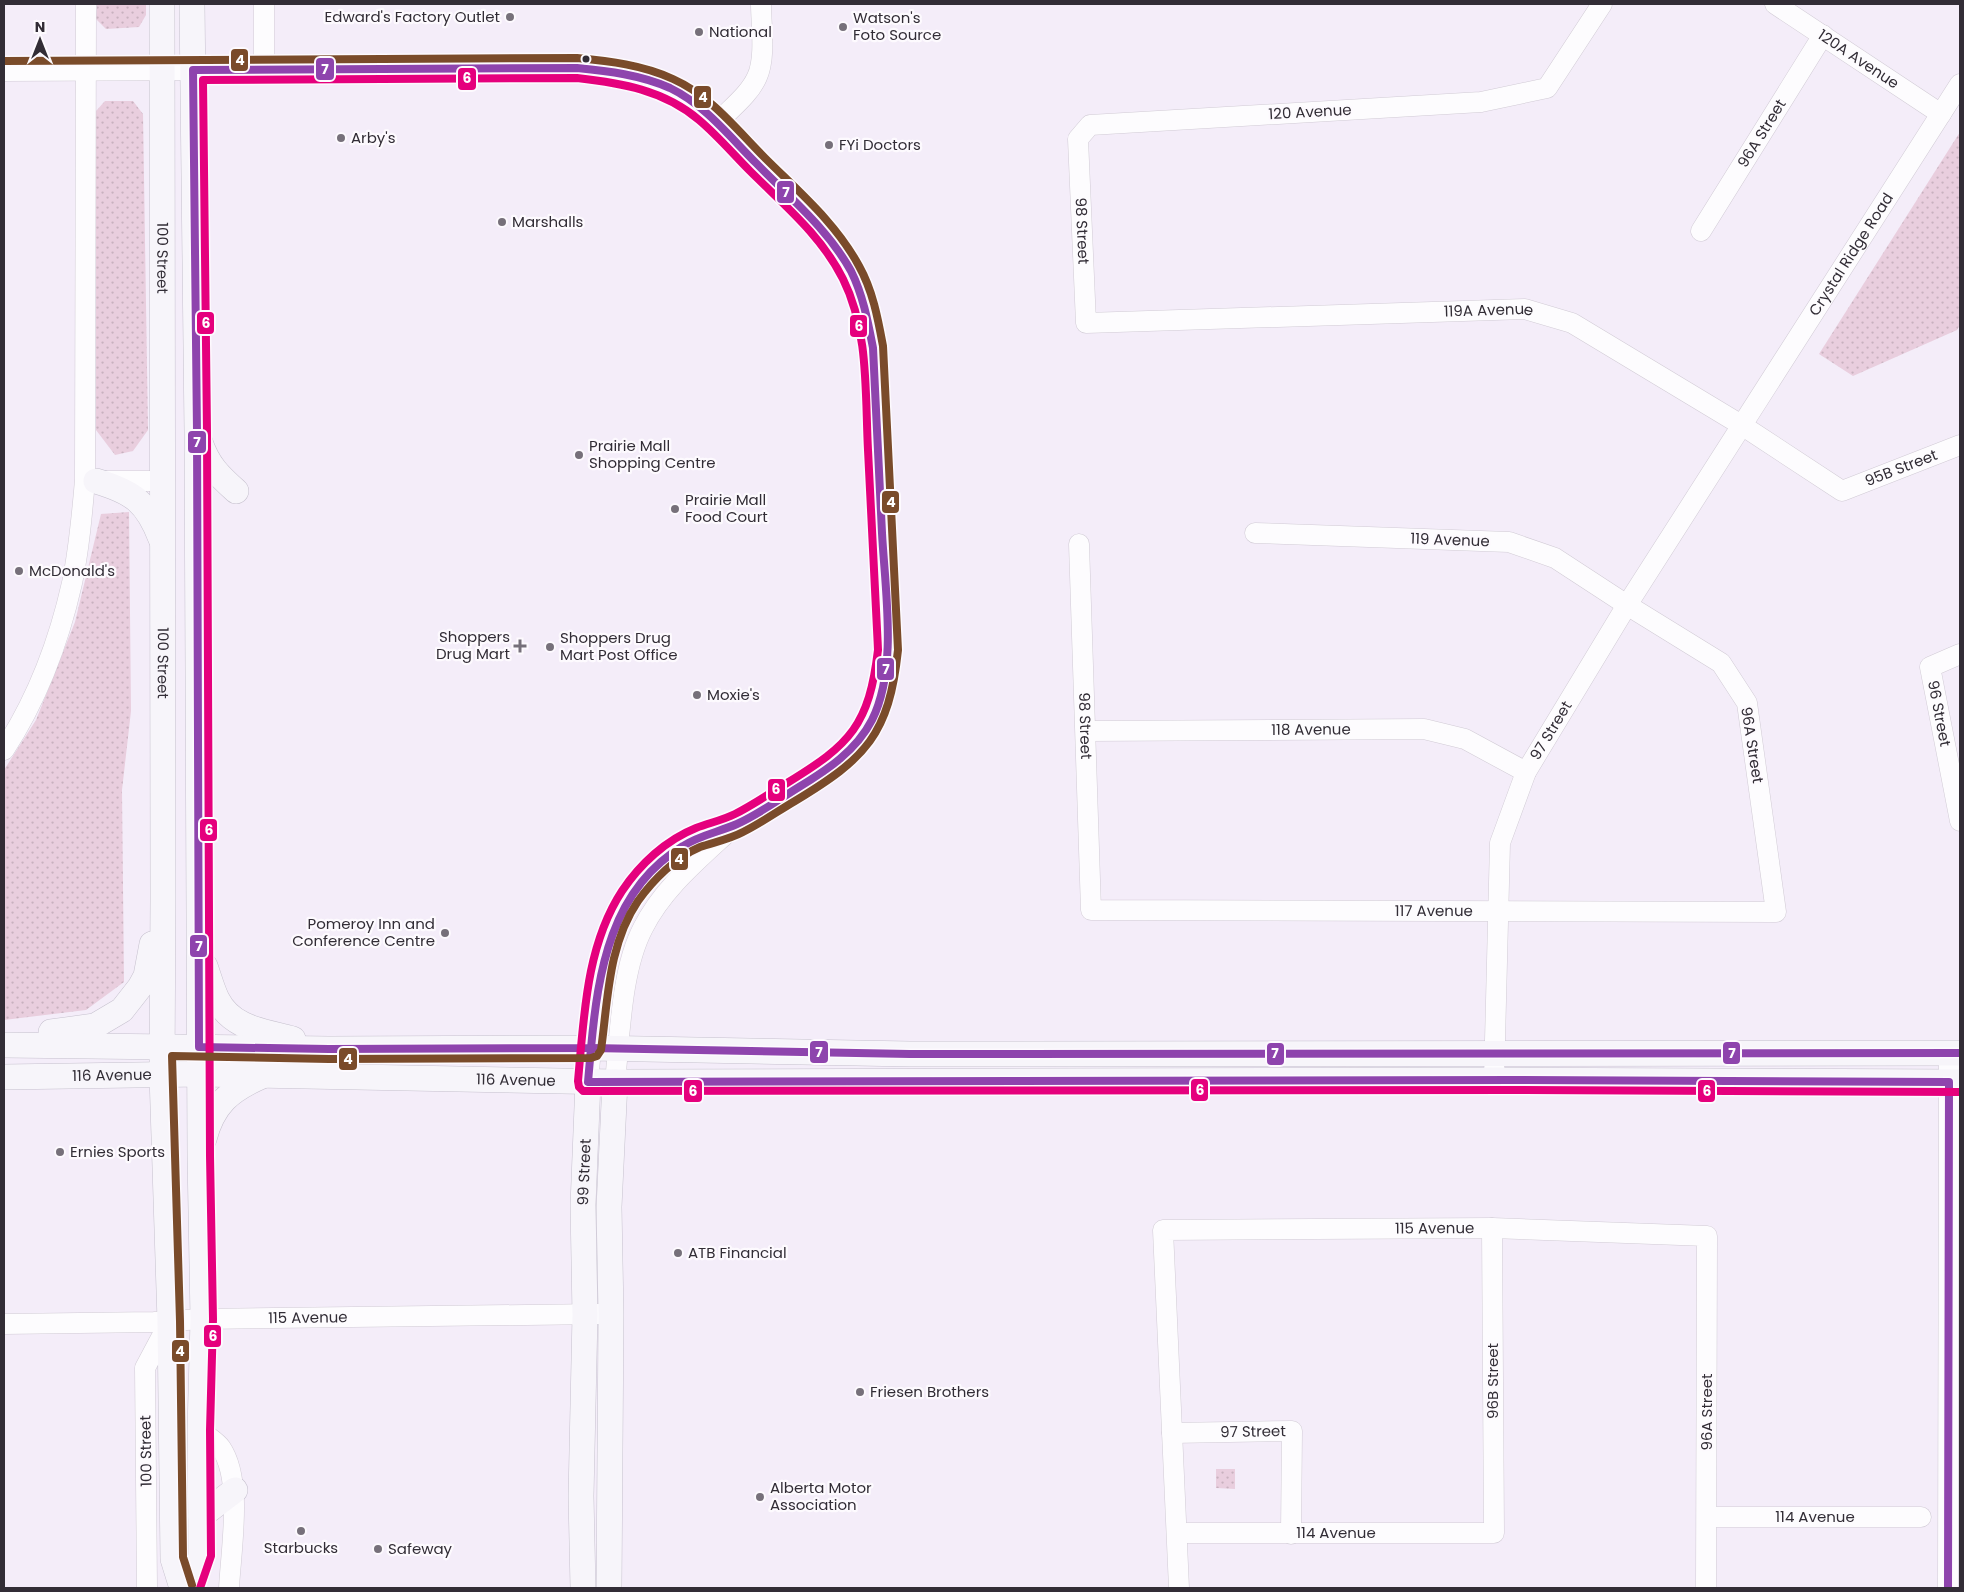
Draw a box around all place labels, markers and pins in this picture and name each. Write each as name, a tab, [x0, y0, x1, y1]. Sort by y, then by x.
place label: Edward's Factory Outlet	[325, 6, 500, 27]
place label: Watson's Foto Source	[853, 7, 941, 45]
marker: Edward's Factory Outlet	[504, 11, 516, 23]
place label: National	[709, 21, 772, 42]
marker: Watson's Foto Source	[837, 21, 849, 33]
marker: National	[693, 26, 705, 38]
unlabelled marker	[581, 54, 591, 64]
place label: Arby's	[351, 127, 396, 148]
marker: Arby's	[335, 132, 347, 144]
place label: FYi Doctors	[839, 134, 921, 155]
marker: FYi Doctors	[823, 139, 835, 151]
place label: Marshalls	[512, 211, 584, 232]
marker: Marshalls	[496, 216, 508, 228]
place label: Prairie Mall Shopping Centre	[589, 435, 716, 473]
marker: Prairie Mall Shopping Centre	[573, 449, 585, 461]
place label: Prairie Mall Food Court	[685, 489, 768, 527]
marker: Prairie Mall Food Court	[669, 503, 681, 515]
place label: McDonald's	[29, 560, 115, 581]
marker: McDonald's	[13, 565, 25, 577]
place label: Shoppers Drug Mart	[436, 626, 510, 664]
place label: Shoppers Drug Mart Post Office	[560, 627, 677, 665]
marker: Shoppers Drug Mart	[514, 640, 526, 652]
marker: Shoppers Drug Mart Post Office	[544, 641, 556, 653]
place label: Moxie's	[707, 684, 760, 705]
marker: Moxie's	[691, 689, 703, 701]
place label: Pomeroy Inn and Conference Centre	[292, 913, 435, 951]
marker: Pomeroy Inn and Conference Centre	[439, 927, 451, 939]
place label: Ernies Sports	[70, 1141, 165, 1162]
marker: Ernies Sports	[54, 1146, 66, 1158]
place label: ATB Financial	[688, 1242, 787, 1263]
marker: ATB Financial	[672, 1247, 684, 1259]
place label: Friesen Brothers	[870, 1381, 989, 1402]
marker: Friesen Brothers	[854, 1386, 866, 1398]
place label: Alberta Motor Association	[770, 1477, 872, 1515]
marker: Alberta Motor Association	[754, 1491, 766, 1503]
marker: Starbucks	[295, 1525, 307, 1537]
place label: Starbucks	[264, 1537, 338, 1558]
place label: Safeway	[388, 1538, 453, 1559]
marker: Safeway	[372, 1543, 384, 1555]

